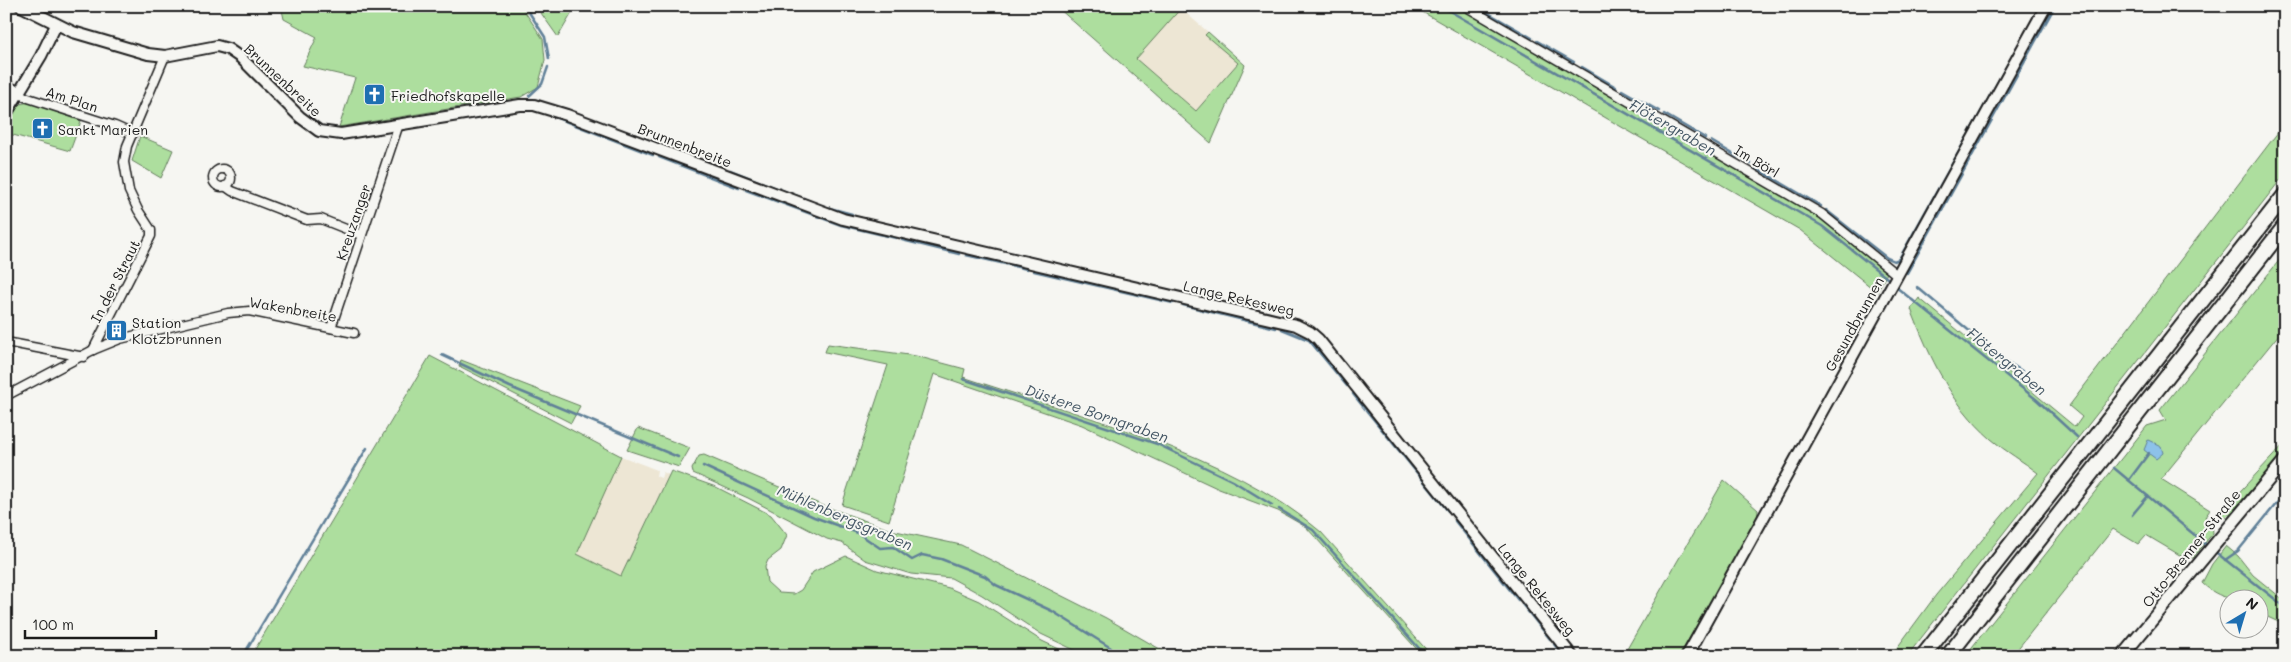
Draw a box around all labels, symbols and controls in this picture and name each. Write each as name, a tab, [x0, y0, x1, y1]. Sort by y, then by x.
street label: Brunnenbreite	[240, 39, 326, 121]
street label: Am Plan	[43, 82, 101, 116]
church icon: Friedhofskapelle	[363, 83, 387, 107]
place label: Friedhofskapelle	[391, 86, 505, 105]
water label: Flötergraben	[1626, 94, 1720, 160]
church icon: Sankt Marien	[30, 117, 54, 141]
street label: Brunnenbreite	[635, 118, 735, 172]
place label: Sankt Marien	[58, 120, 148, 139]
street label: Im Börl	[1731, 140, 1783, 182]
street label: Kreuzanger	[331, 181, 375, 263]
street label: In der Straut	[86, 236, 144, 326]
street label: Gesundbrunnen	[1820, 273, 1888, 375]
street label: Lange Rekesweg	[1182, 276, 1296, 320]
street label: Wakenbreite	[248, 292, 338, 326]
place label: Station Klotzbrunnen	[132, 313, 222, 348]
building icon: Station Klotzbrunnen	[104, 318, 128, 342]
water label: Flötergraben	[1963, 323, 2051, 399]
water label: Düstere Borngraben	[1023, 379, 1171, 447]
water label: Mühlenbergsgraben	[774, 479, 916, 555]
street label: Otto-Brenner-Straße	[2138, 485, 2244, 611]
street label: Lange Rekesweg	[1494, 539, 1580, 639]
north arrow	[2218, 590, 2268, 640]
text: N	[2242, 593, 2262, 614]
scale bar	[25, 607, 156, 639]
text: 100 m	[32, 614, 74, 634]

